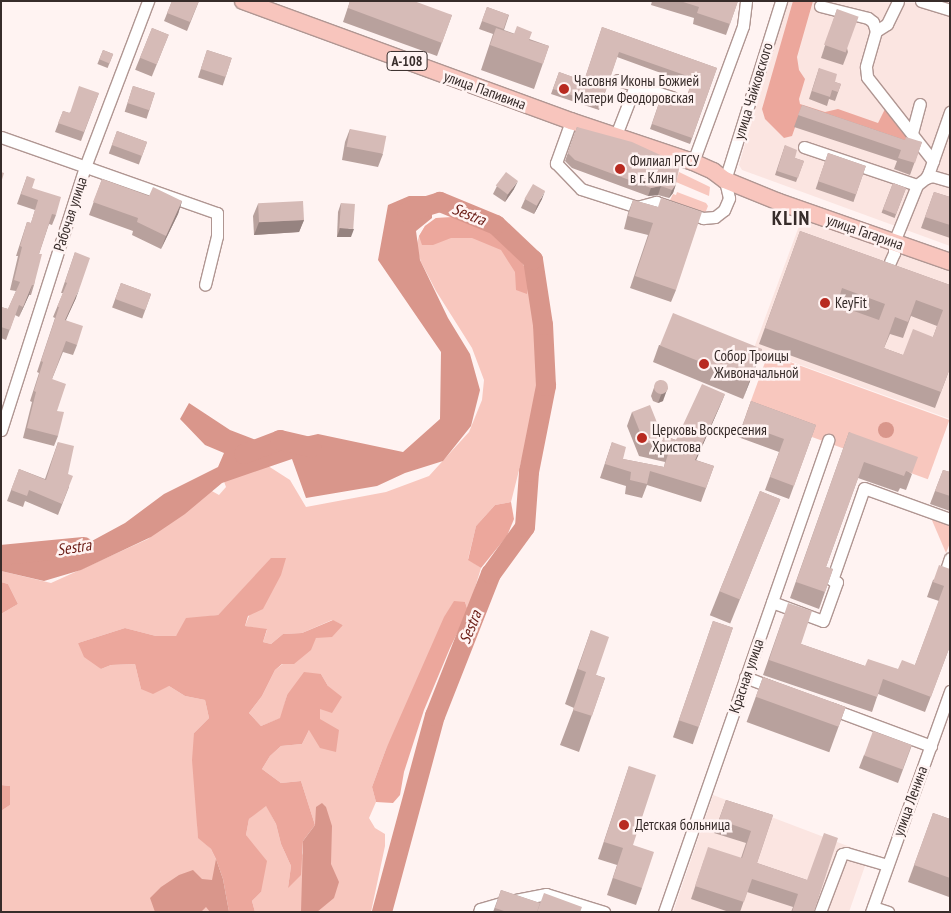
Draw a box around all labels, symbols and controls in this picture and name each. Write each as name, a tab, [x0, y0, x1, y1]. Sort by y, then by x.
street label: улица Чайковского	[730, 40, 776, 142]
road number: А-108	[386, 49, 428, 72]
street label: улица Папивина	[442, 67, 528, 113]
place label: Часовня Иконы Божией Матери Феодоровская	[574, 71, 699, 106]
marker: Часовня Иконы Божией Матери Феодоровская	[558, 83, 570, 95]
place label: Филиал РГСУ в г. Клин	[630, 151, 699, 186]
marker: Филиал РГСУ в г. Клин	[614, 163, 626, 175]
street label: Рабочая улица	[50, 175, 90, 253]
water label: Sestra	[450, 199, 488, 229]
district label: KLIN	[771, 206, 811, 230]
street label: улица Гагарина	[824, 210, 906, 254]
place label: KeyFit	[835, 294, 867, 312]
marker: KeyFit	[819, 297, 831, 309]
place label: Собор Троицы Живоначальной	[714, 346, 799, 381]
marker: Собор Троицы Живоначальной	[698, 358, 710, 370]
place label: Церковь Воскресения Христова	[652, 420, 767, 455]
marker: Церковь Воскресения Христова	[636, 432, 648, 444]
water label: Sestra	[56, 535, 92, 559]
water label: Sestra	[455, 608, 485, 646]
street label: Красная улица	[725, 636, 767, 716]
street label: улица Ленина	[889, 763, 931, 839]
place label: Детская больница	[635, 816, 730, 834]
marker: Детская больница	[617, 818, 631, 832]

